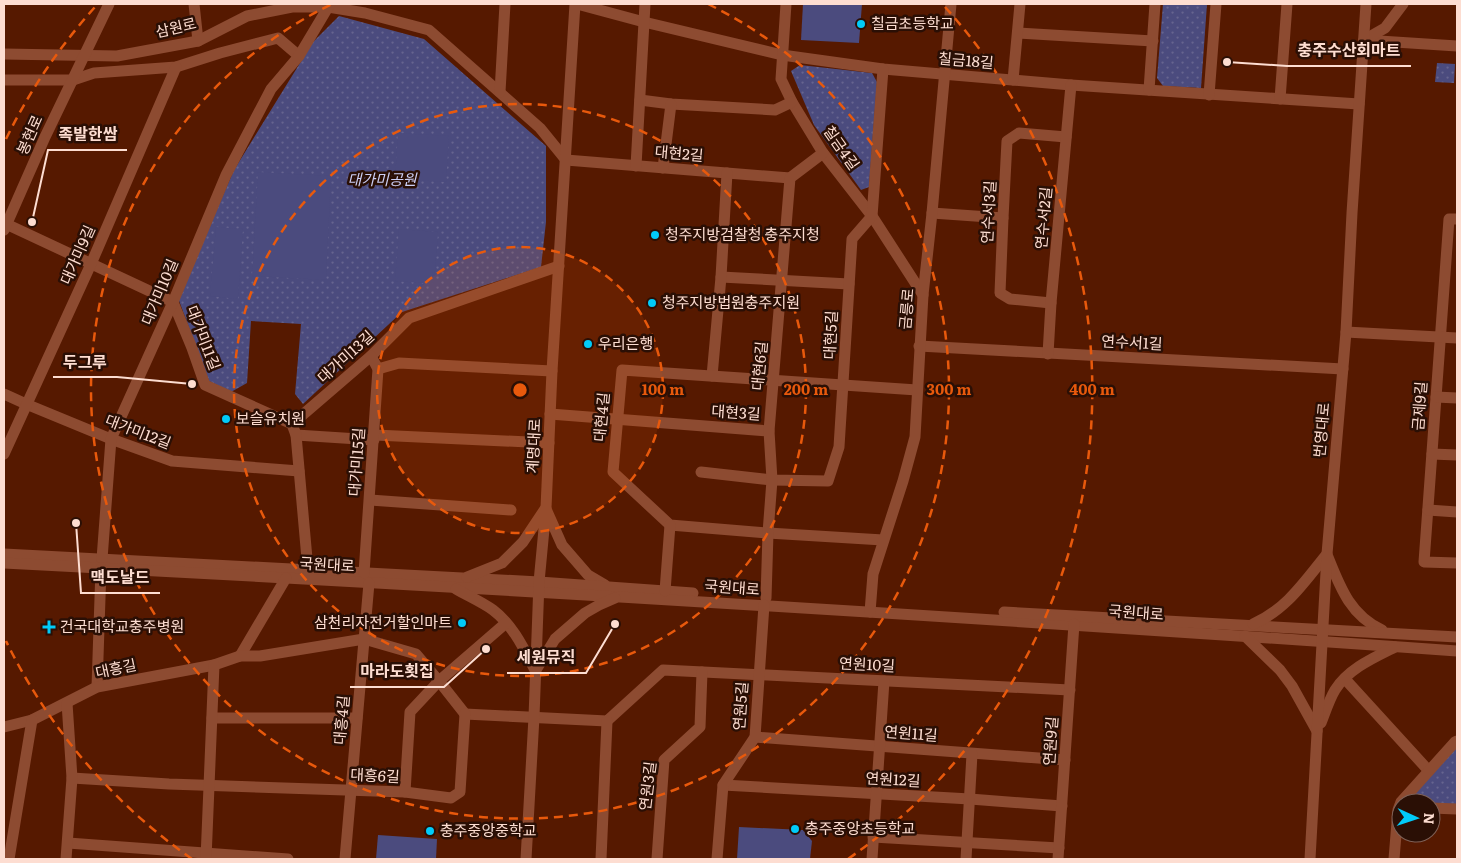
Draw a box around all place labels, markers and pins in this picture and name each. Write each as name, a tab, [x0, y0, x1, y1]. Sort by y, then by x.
place label: 칠금초등학교	[871, 11, 954, 34]
marker: 칠금초등학교	[855, 18, 867, 30]
callout: 충주수산회마트	[1287, 35, 1411, 66]
callout: 족발한쌈	[48, 119, 127, 150]
place label: 청주지방검찰청 충주지청	[665, 222, 820, 245]
marker: 청주지방검찰청 충주지청	[649, 229, 661, 241]
place label: 청주지방법원충주지원	[662, 290, 800, 313]
marker: 청주지방법원충주지원	[646, 297, 658, 309]
place label: 우리은행	[598, 331, 653, 354]
marker: 우리은행	[582, 338, 594, 350]
callout: 두그루	[53, 346, 117, 377]
centre of rings	[511, 381, 529, 399]
place label: 보슬유치원	[236, 406, 305, 429]
marker: 보슬유치원	[220, 413, 232, 425]
callout: 맥도날드	[81, 562, 160, 593]
place label: 삼천리자전거할인마트	[314, 610, 452, 633]
place label: 건국대학교충주병원	[60, 614, 184, 637]
marker: 삼천리자전거할인마트	[456, 617, 468, 629]
marker: 건국대학교충주병원	[42, 620, 56, 634]
callout: 세원뮤직	[507, 642, 586, 673]
callout: 마라도횟집	[350, 656, 444, 687]
place label: 충주중앙초등학교	[805, 816, 915, 839]
place label: 충주중앙중학교	[440, 818, 537, 841]
marker: 충주중앙초등학교	[789, 823, 801, 835]
marker: 충주중앙중학교	[424, 825, 436, 837]

